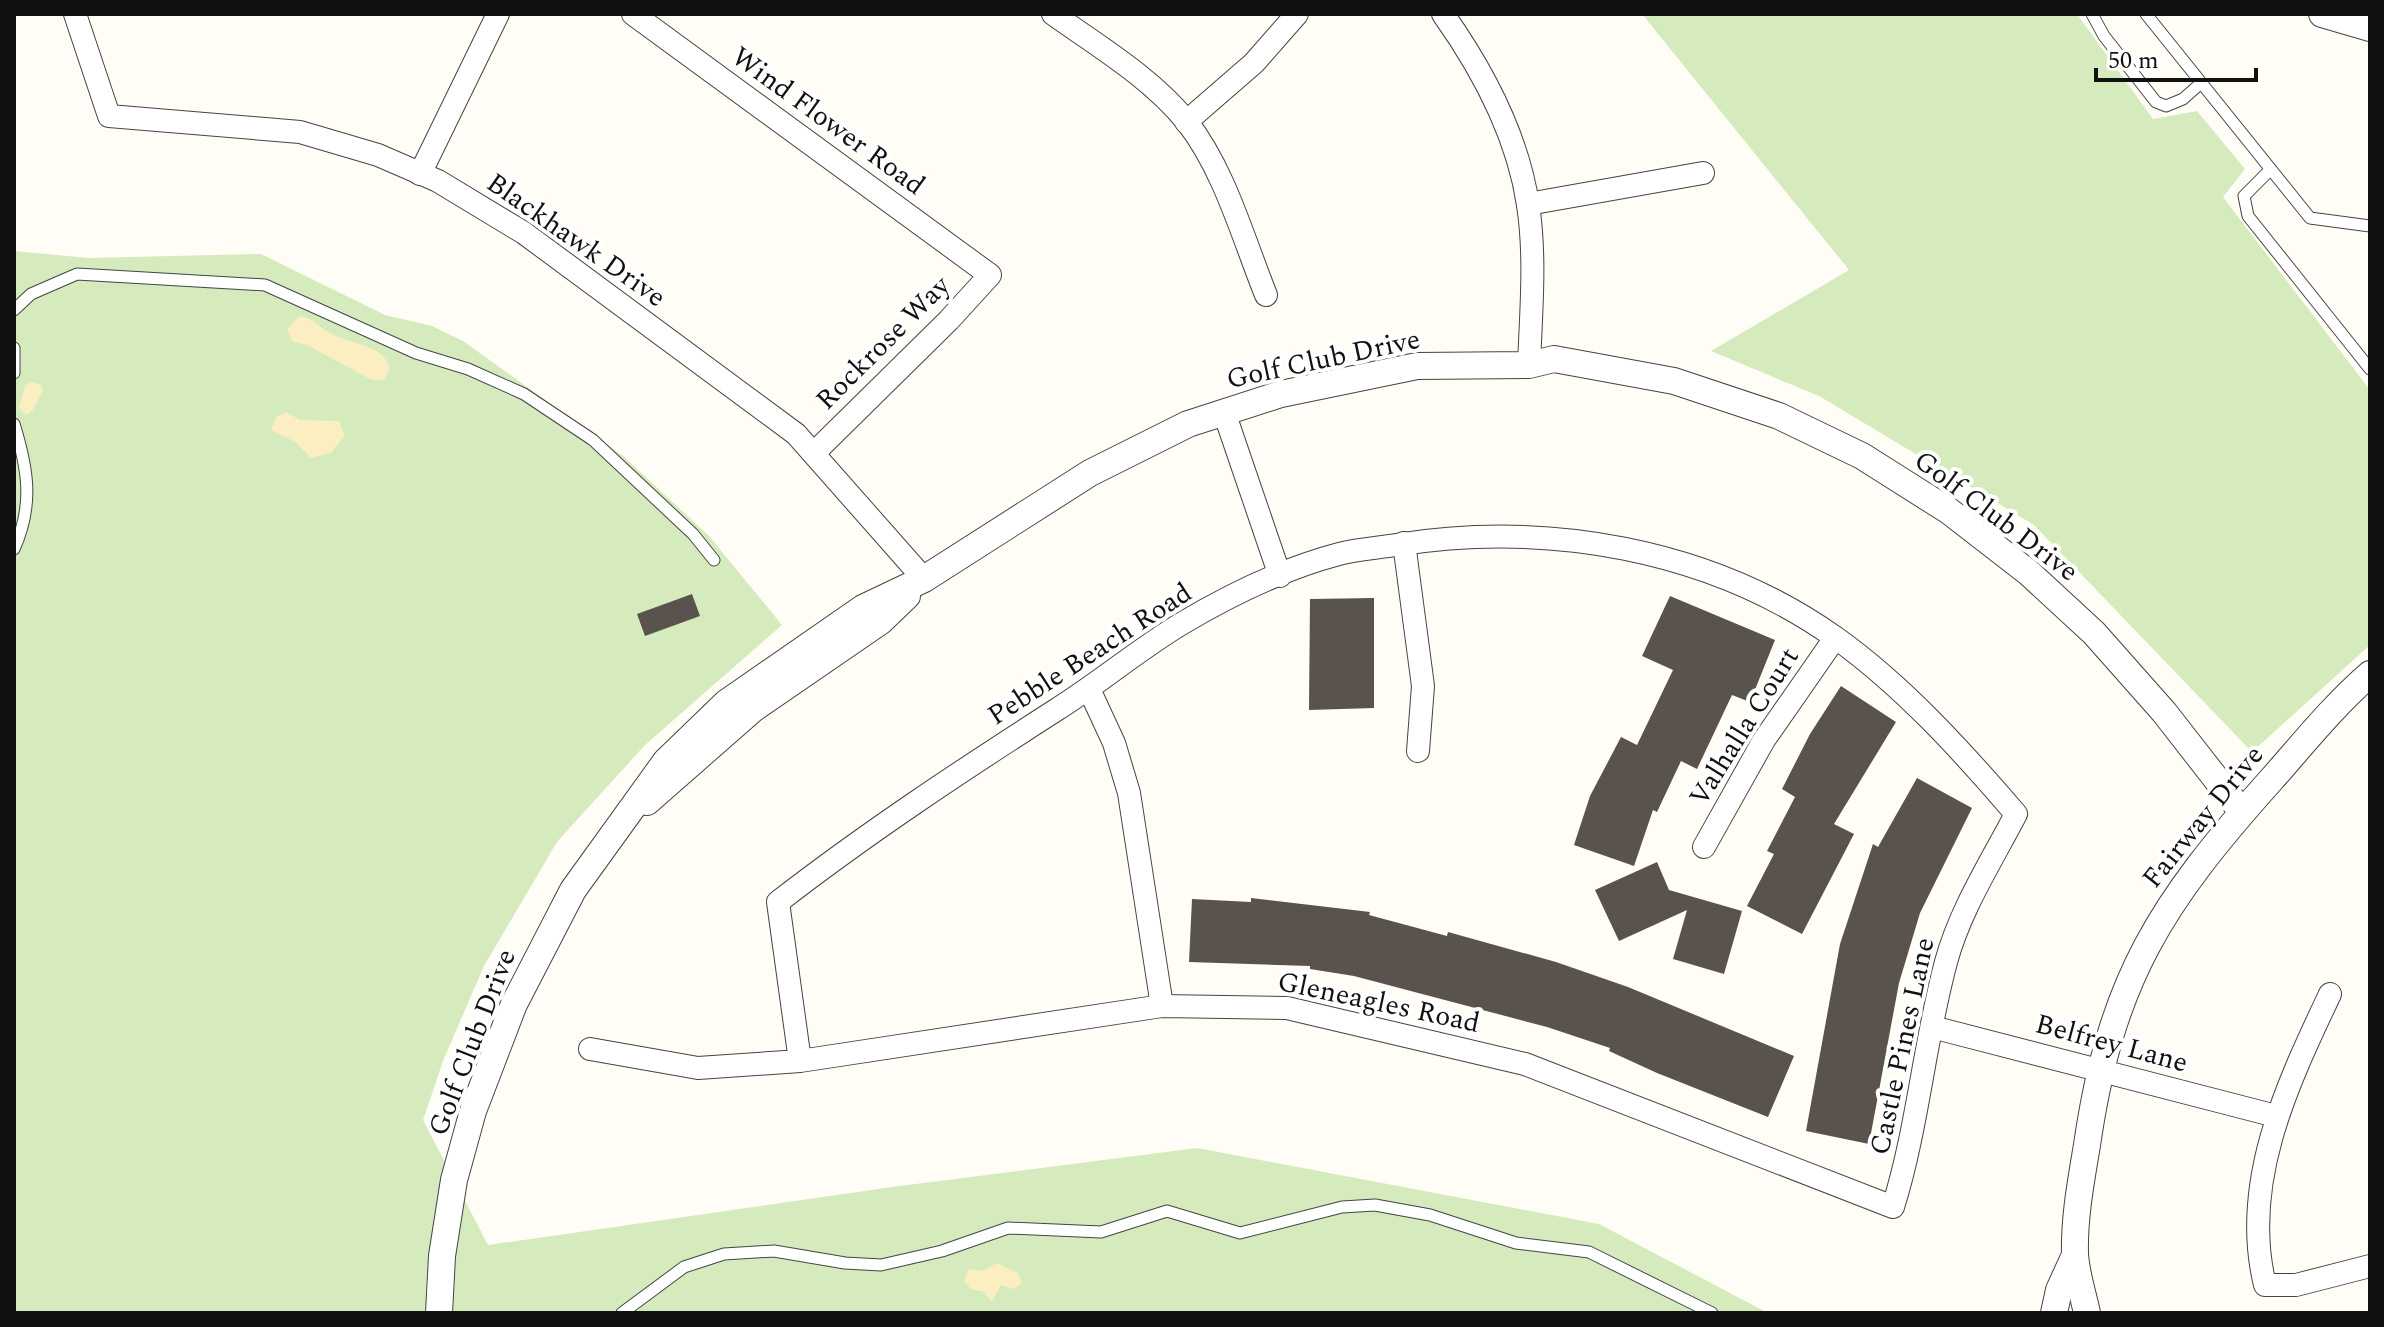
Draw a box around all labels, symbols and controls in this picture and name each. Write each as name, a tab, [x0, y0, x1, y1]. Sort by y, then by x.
scale bar	[2096, 32, 2256, 82]
street label: Wind Flower Road	[722, 36, 934, 206]
text: 50 m	[2108, 43, 2159, 79]
street label: Blackhawk Drive	[477, 162, 675, 318]
street label: Rockrose Way	[806, 265, 961, 420]
street label: Golf Club Drive	[1223, 318, 1424, 401]
street label: Golf Club Drive	[1905, 440, 2088, 593]
street label: Pebble Beach Road	[979, 572, 1201, 737]
street label: Valhalla Court	[1678, 639, 1810, 815]
street label: Fairway Drive	[2132, 736, 2275, 898]
street label: Castle Pines Lane	[1858, 934, 1947, 1159]
street label: Golf Club Drive	[417, 943, 528, 1142]
street label: Gleneagles Road	[1274, 960, 1484, 1045]
street label: Belfrey Lane	[2031, 1002, 2193, 1084]

